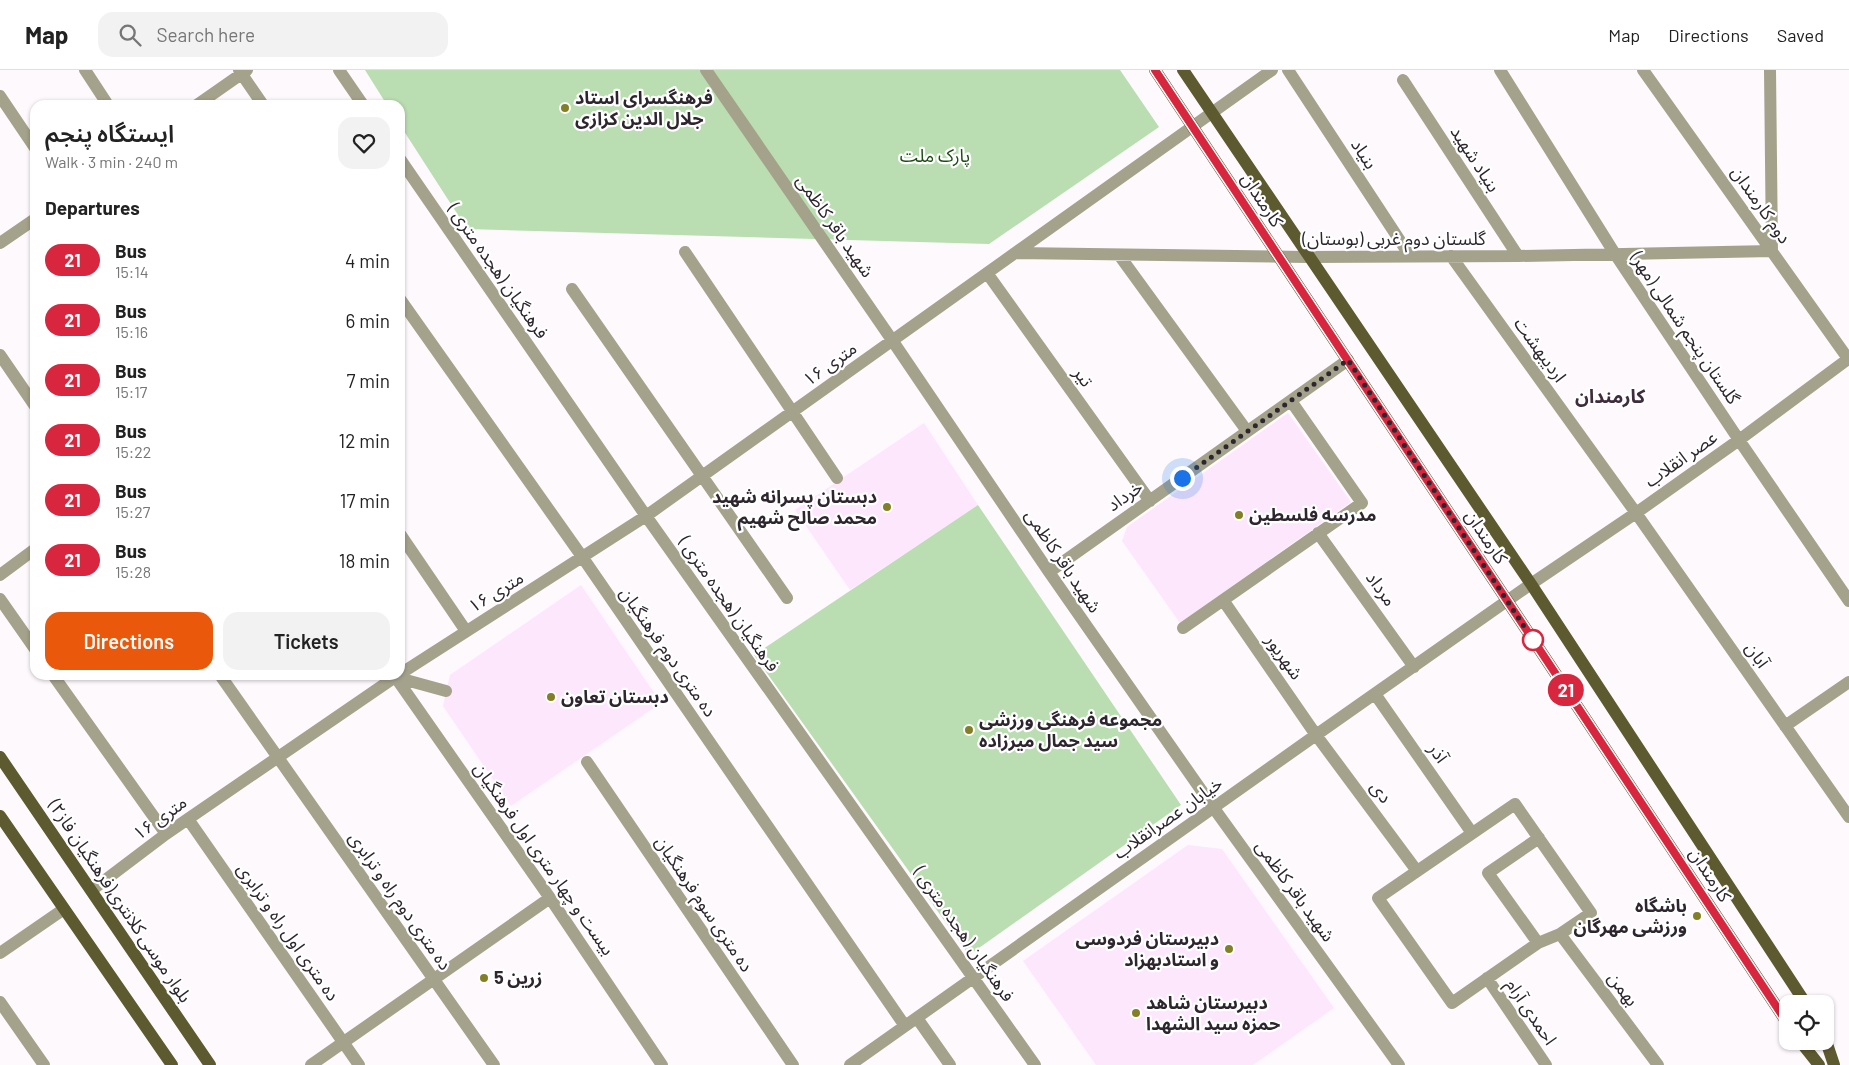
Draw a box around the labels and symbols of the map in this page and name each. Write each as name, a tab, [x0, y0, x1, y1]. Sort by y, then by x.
place label: فرهنگسرای استاد جلال الدین کزازی	[575, 86, 713, 130]
marker: فرهنگسرای استاد جلال الدین کزازی	[559, 102, 571, 114]
street label: بنیاد شهید	[1446, 121, 1505, 196]
street label: بنیاد	[1347, 134, 1383, 173]
park label: پارک ملت	[900, 144, 970, 167]
street label: دوم کارمندان	[1724, 162, 1796, 250]
street label: کارمندان	[1236, 168, 1289, 232]
street label: شهید باقر کاظمی	[791, 170, 879, 282]
street label: فرهنگیان (هجده متری )	[442, 198, 554, 343]
street label: گلستان دوم غربی (بوستان)	[1301, 227, 1486, 253]
street label: گلستان پنجم شمالی (مهر)	[1624, 246, 1745, 410]
street label: اردیبهشت	[1509, 313, 1572, 387]
street label: ۱۶ متری	[798, 336, 861, 391]
street label: تیر	[1068, 361, 1098, 391]
district label: کارمندان	[1575, 384, 1645, 408]
street label: عصر انقلاب	[1640, 425, 1722, 492]
your location	[1170, 466, 1195, 491]
street label: خرداد	[1102, 475, 1147, 516]
place label: دبستان پسرانه شهید محمد صالح شهیم	[712, 485, 877, 531]
marker: دبستان پسرانه شهید محمد صالح شهیم	[881, 501, 893, 513]
place label: مدرسه فلسطین	[1249, 503, 1376, 526]
street label: شهید باقر کاظمی	[1020, 504, 1107, 617]
street label: کارمندان	[1460, 505, 1513, 569]
marker: مدرسه فلسطین	[1233, 509, 1245, 521]
street label: فرهنگیان (هجده متری )	[673, 531, 785, 676]
street label: ۱۶ متری	[464, 566, 528, 618]
street label: مرداد	[1361, 567, 1402, 611]
street label: ده متری دوم فرهنگیان	[613, 582, 722, 723]
street label: شهریور	[1260, 629, 1308, 684]
unlabelled marker	[1522, 629, 1544, 651]
street label: آبان	[1740, 637, 1775, 673]
line badge: 21	[1544, 674, 1588, 706]
place label: دبستان تعاون	[561, 685, 669, 707]
marker: دبستان تعاون	[545, 691, 557, 703]
place label: مجموعه فرهنگی ورزشی سید جمال میرزاده	[979, 708, 1162, 752]
marker: مجموعه فرهنگی ورزشی سید جمال میرزاده	[963, 724, 975, 736]
street label: آذر	[1423, 737, 1454, 768]
street label: بیست و چهار متری اول فرهنگیان	[469, 758, 620, 960]
street label: خیابان عصرانقلاب	[1109, 771, 1227, 864]
street label: دی	[1366, 776, 1397, 808]
street label: ۱۶ متری	[128, 790, 191, 845]
street label: بلوار موسی کلانتری(فرهنگیان فاز۲)	[43, 794, 197, 1007]
street label: ده متری دوم راه و ترابری	[342, 827, 457, 976]
street label: ده متری سوم فرهنگیان	[648, 831, 759, 978]
street label: شهید باقر کاظمی	[1251, 835, 1340, 946]
street label: کارمندان	[1684, 843, 1737, 907]
street label: ده متری اول راه و ترابری	[232, 858, 345, 1005]
street label: فرهنگیان (هجده متری )	[908, 861, 1020, 1006]
place label: باشگاه ورزشی مهرگان	[1573, 894, 1687, 938]
marker: باشگاه ورزشی مهرگان	[1691, 910, 1703, 922]
place label: دبیرستان فردوسی و استادبهزاد	[1076, 927, 1219, 971]
marker: دبیرستان فردوسی و استادبهزاد	[1223, 943, 1235, 955]
place label: زرین 5	[494, 966, 542, 989]
street label: بهمن	[1603, 967, 1644, 1011]
marker: زرین 5	[478, 972, 490, 984]
street label: احمدی آرام	[1498, 974, 1562, 1051]
place label: دبیرستان شاهد حمزه سید الشهدا	[1146, 991, 1280, 1035]
marker: دبیرستان شاهد حمزه سید الشهدا	[1130, 1007, 1142, 1019]

